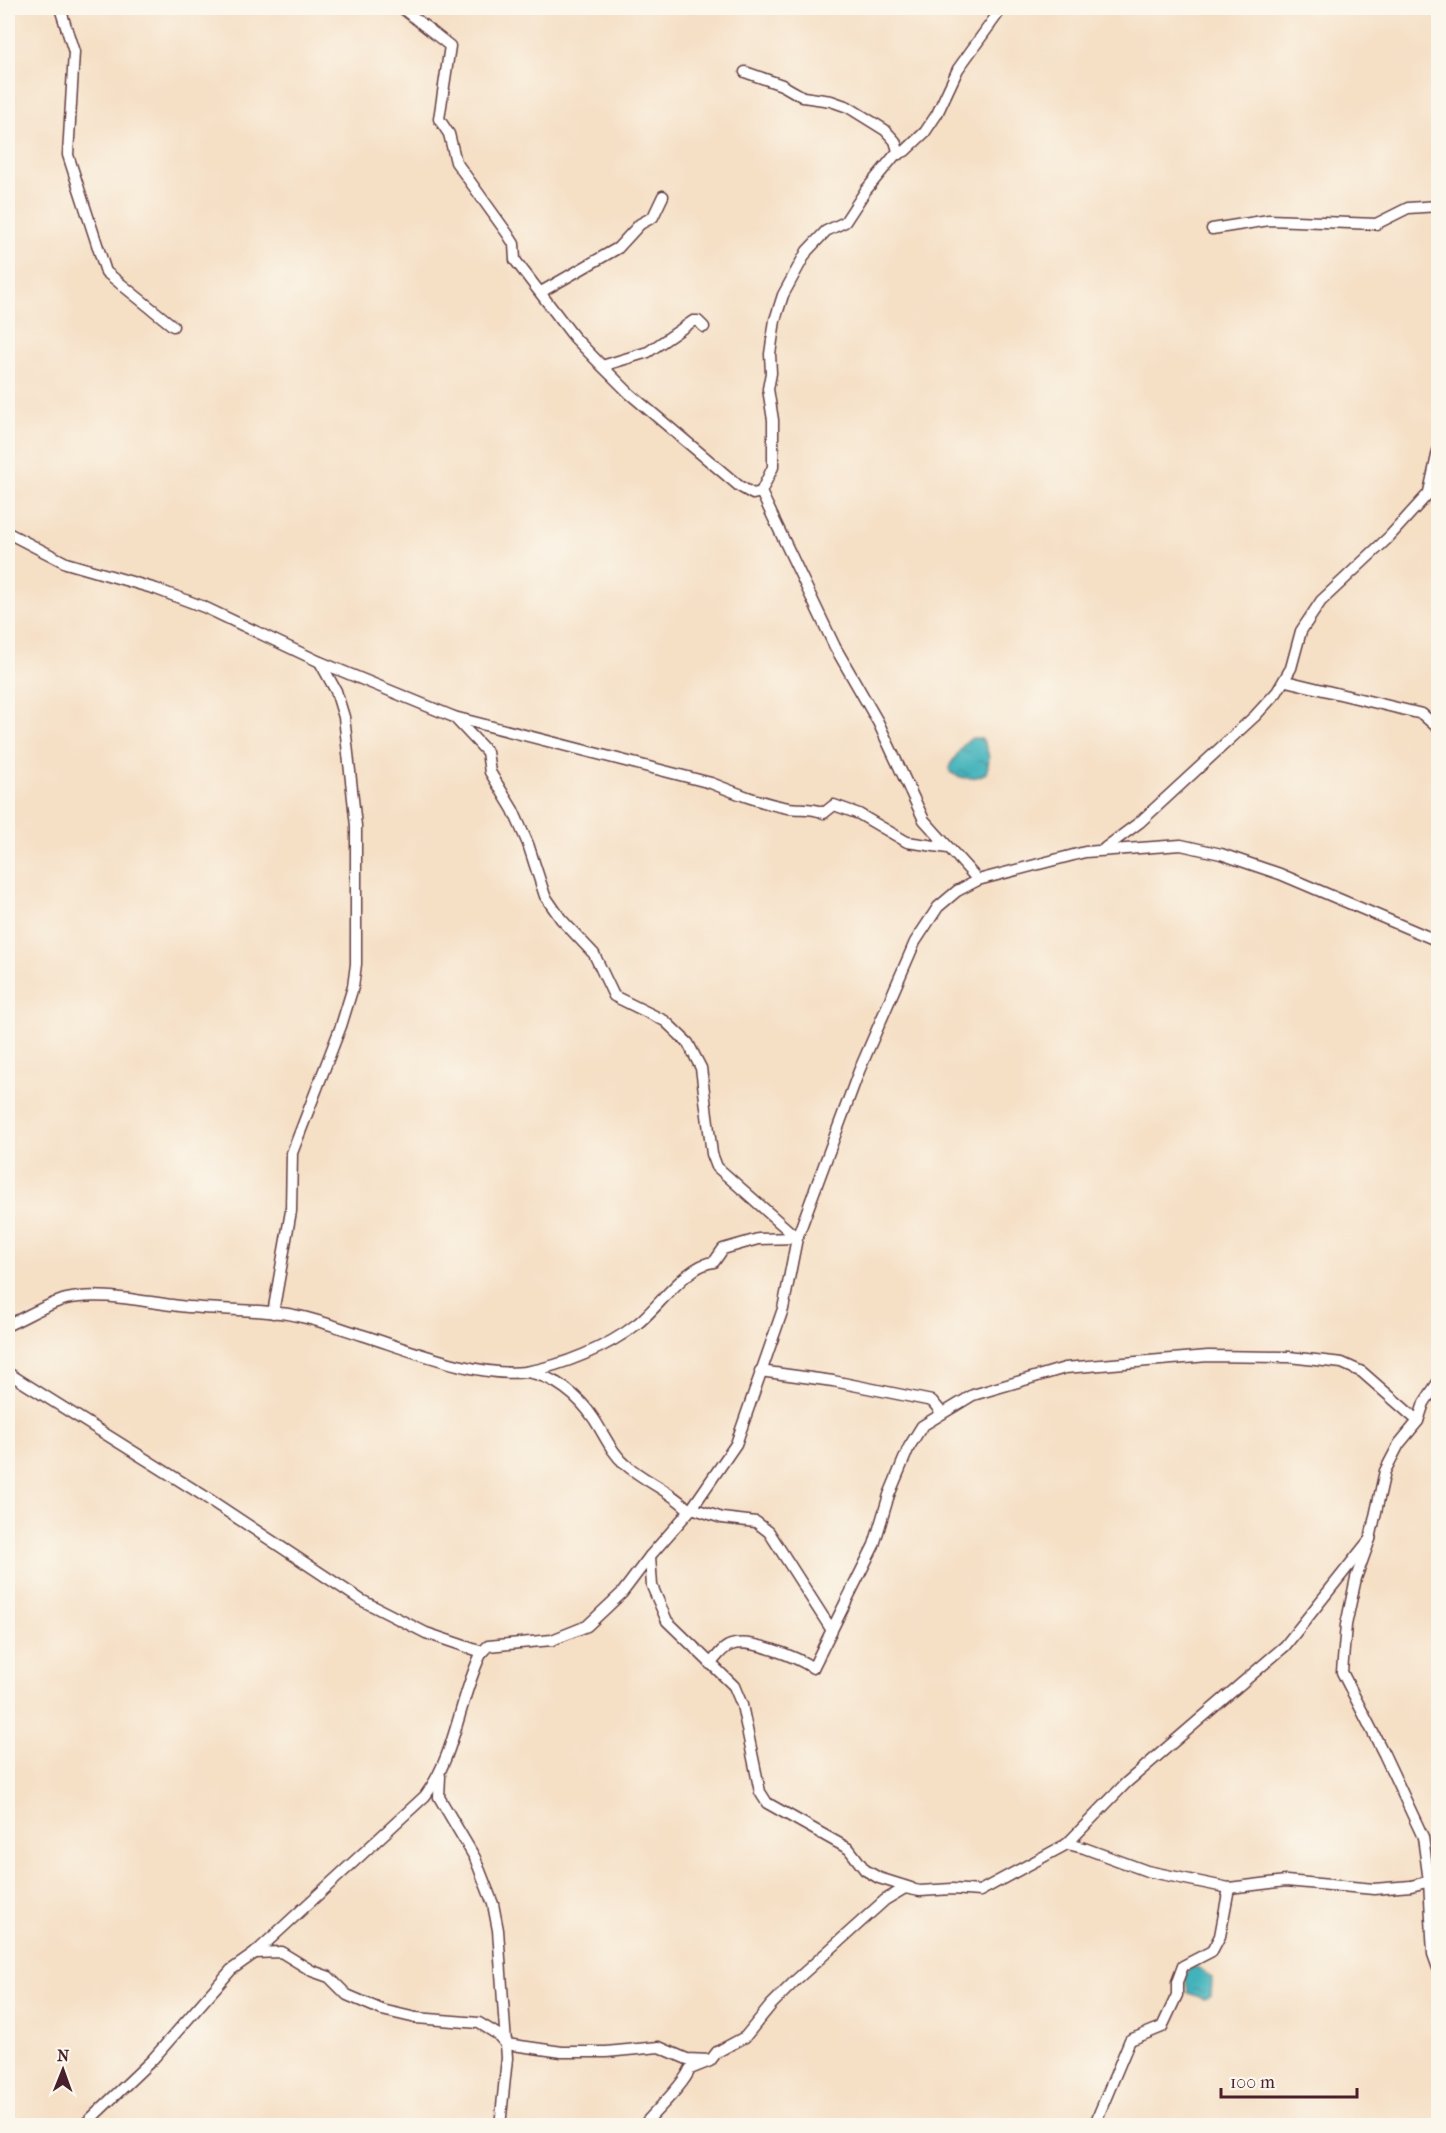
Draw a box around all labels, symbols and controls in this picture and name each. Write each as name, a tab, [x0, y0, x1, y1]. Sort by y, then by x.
north arrow	[33, 2040, 93, 2100]
text: N	[57, 2046, 70, 2065]
scale bar	[1221, 2061, 1358, 2099]
text: 100 m	[1230, 2072, 1275, 2093]

